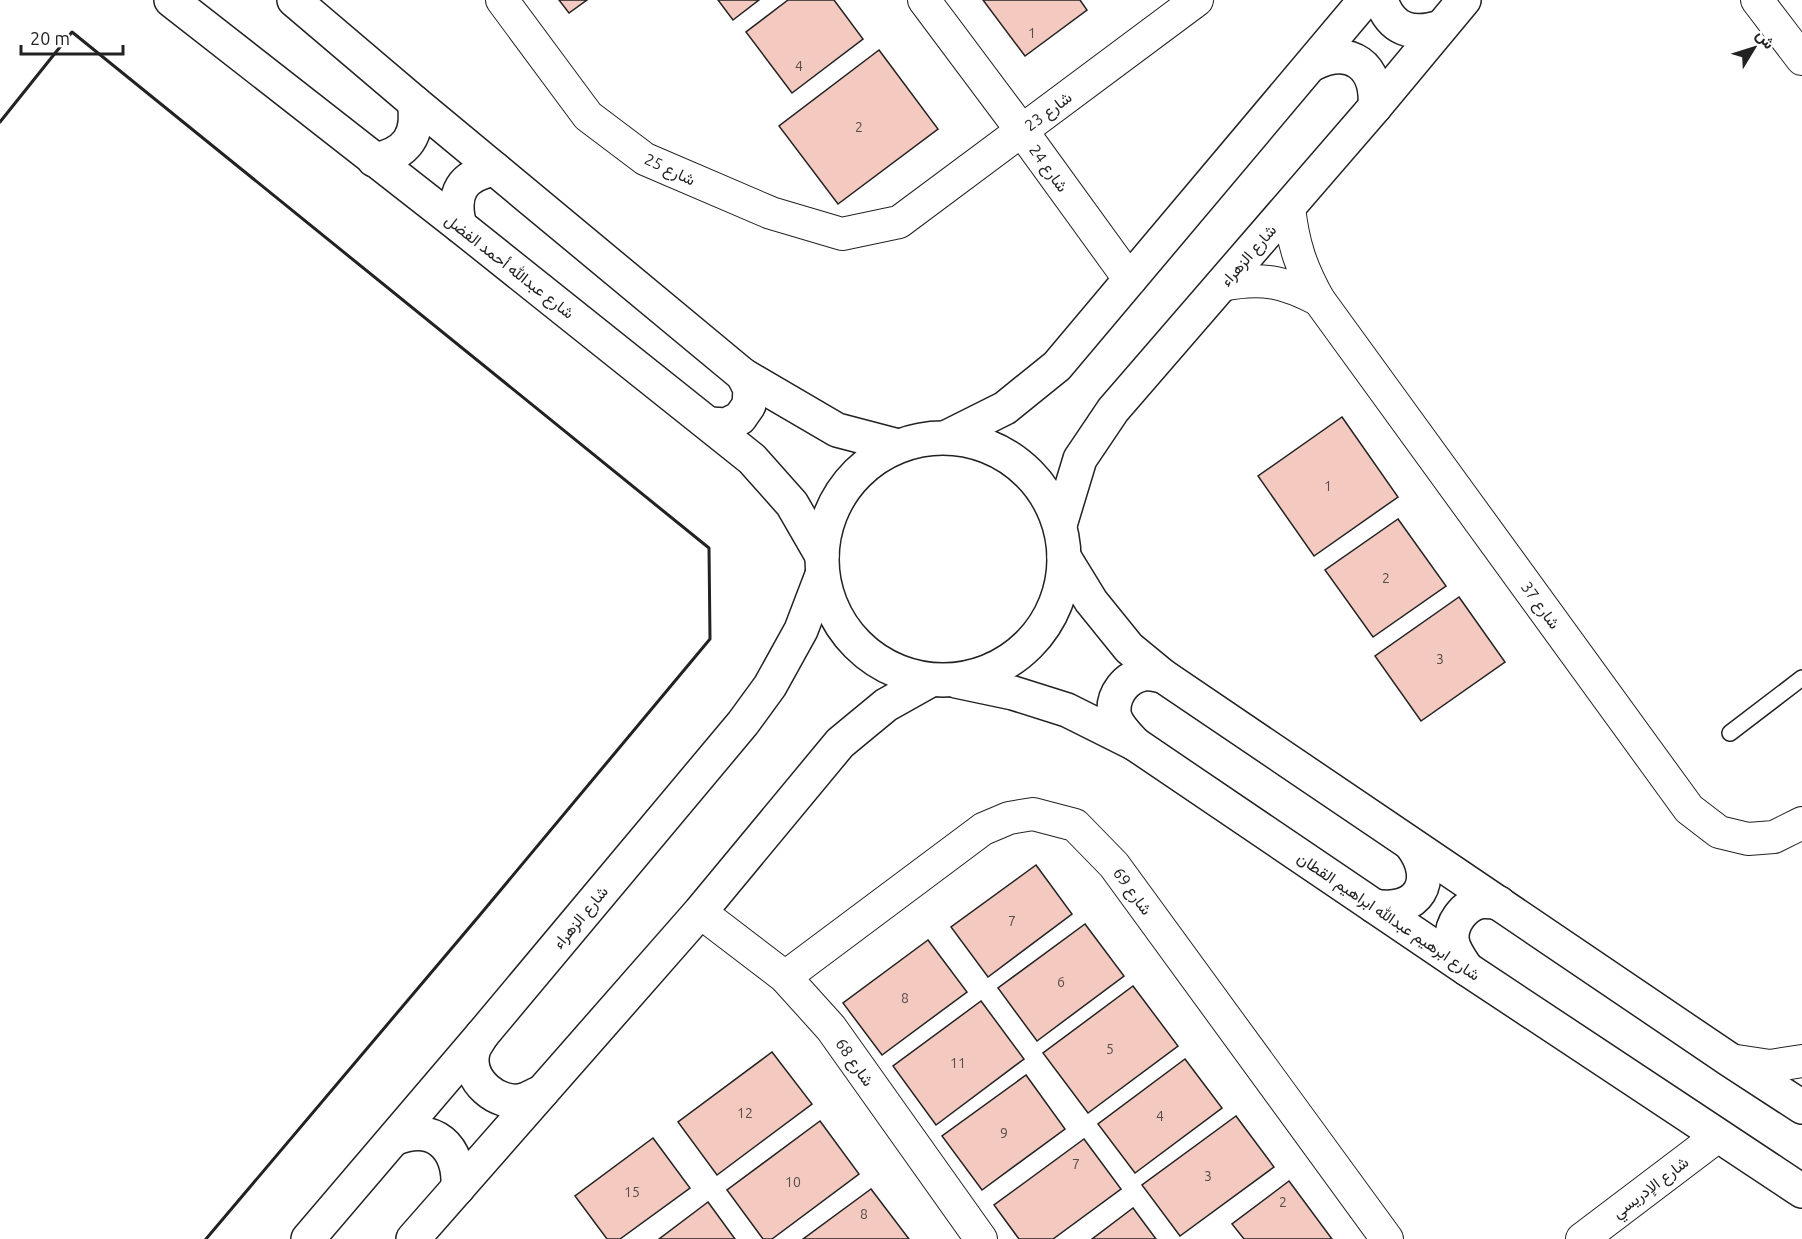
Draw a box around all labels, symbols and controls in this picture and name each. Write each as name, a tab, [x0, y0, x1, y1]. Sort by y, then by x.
scale bar	[21, 18, 123, 56]
north arrow	[1724, 18, 1784, 78]
house number: 1	[1028, 25, 1036, 41]
text: ش	[1752, 26, 1779, 53]
text: 20 m	[30, 28, 70, 48]
house number: 4	[795, 58, 803, 74]
street label: شارع 23	[1021, 88, 1077, 137]
house number: 2	[855, 119, 863, 135]
street label: شارع 24	[1023, 141, 1072, 197]
street label: شارع 25	[641, 149, 698, 191]
street label: شارع عبدالله أحمد الفضل	[440, 210, 578, 324]
street label: شارع الزهراء	[1216, 221, 1282, 291]
house number: 1	[1324, 478, 1332, 494]
house number: 2	[1382, 570, 1390, 586]
street label: شارع 37	[1515, 578, 1564, 634]
house number: 3	[1436, 651, 1444, 667]
street label: شارع ابرهيم عبدالله ابراهيم القطان	[1293, 848, 1484, 986]
street label: شارع 69	[1107, 864, 1156, 920]
street label: شارع الزهراء	[549, 882, 613, 954]
house number: 7	[1008, 913, 1016, 929]
house number: 6	[1057, 974, 1065, 990]
house number: 8	[901, 990, 909, 1006]
street label: شارع 68	[830, 1035, 878, 1091]
house number: 5	[1106, 1041, 1114, 1057]
house number: 11	[950, 1055, 966, 1071]
house number: 12	[737, 1105, 753, 1121]
house number: 4	[1156, 1108, 1164, 1124]
house number: 9	[1000, 1125, 1008, 1141]
street label: شارع الإدريسي	[1608, 1153, 1695, 1225]
house number: 7	[1072, 1156, 1080, 1172]
house number: 3	[1204, 1168, 1212, 1184]
house number: 10	[785, 1174, 801, 1190]
house number: 15	[624, 1184, 640, 1200]
house number: 2	[1279, 1194, 1287, 1210]
house number: 8	[860, 1206, 868, 1222]

